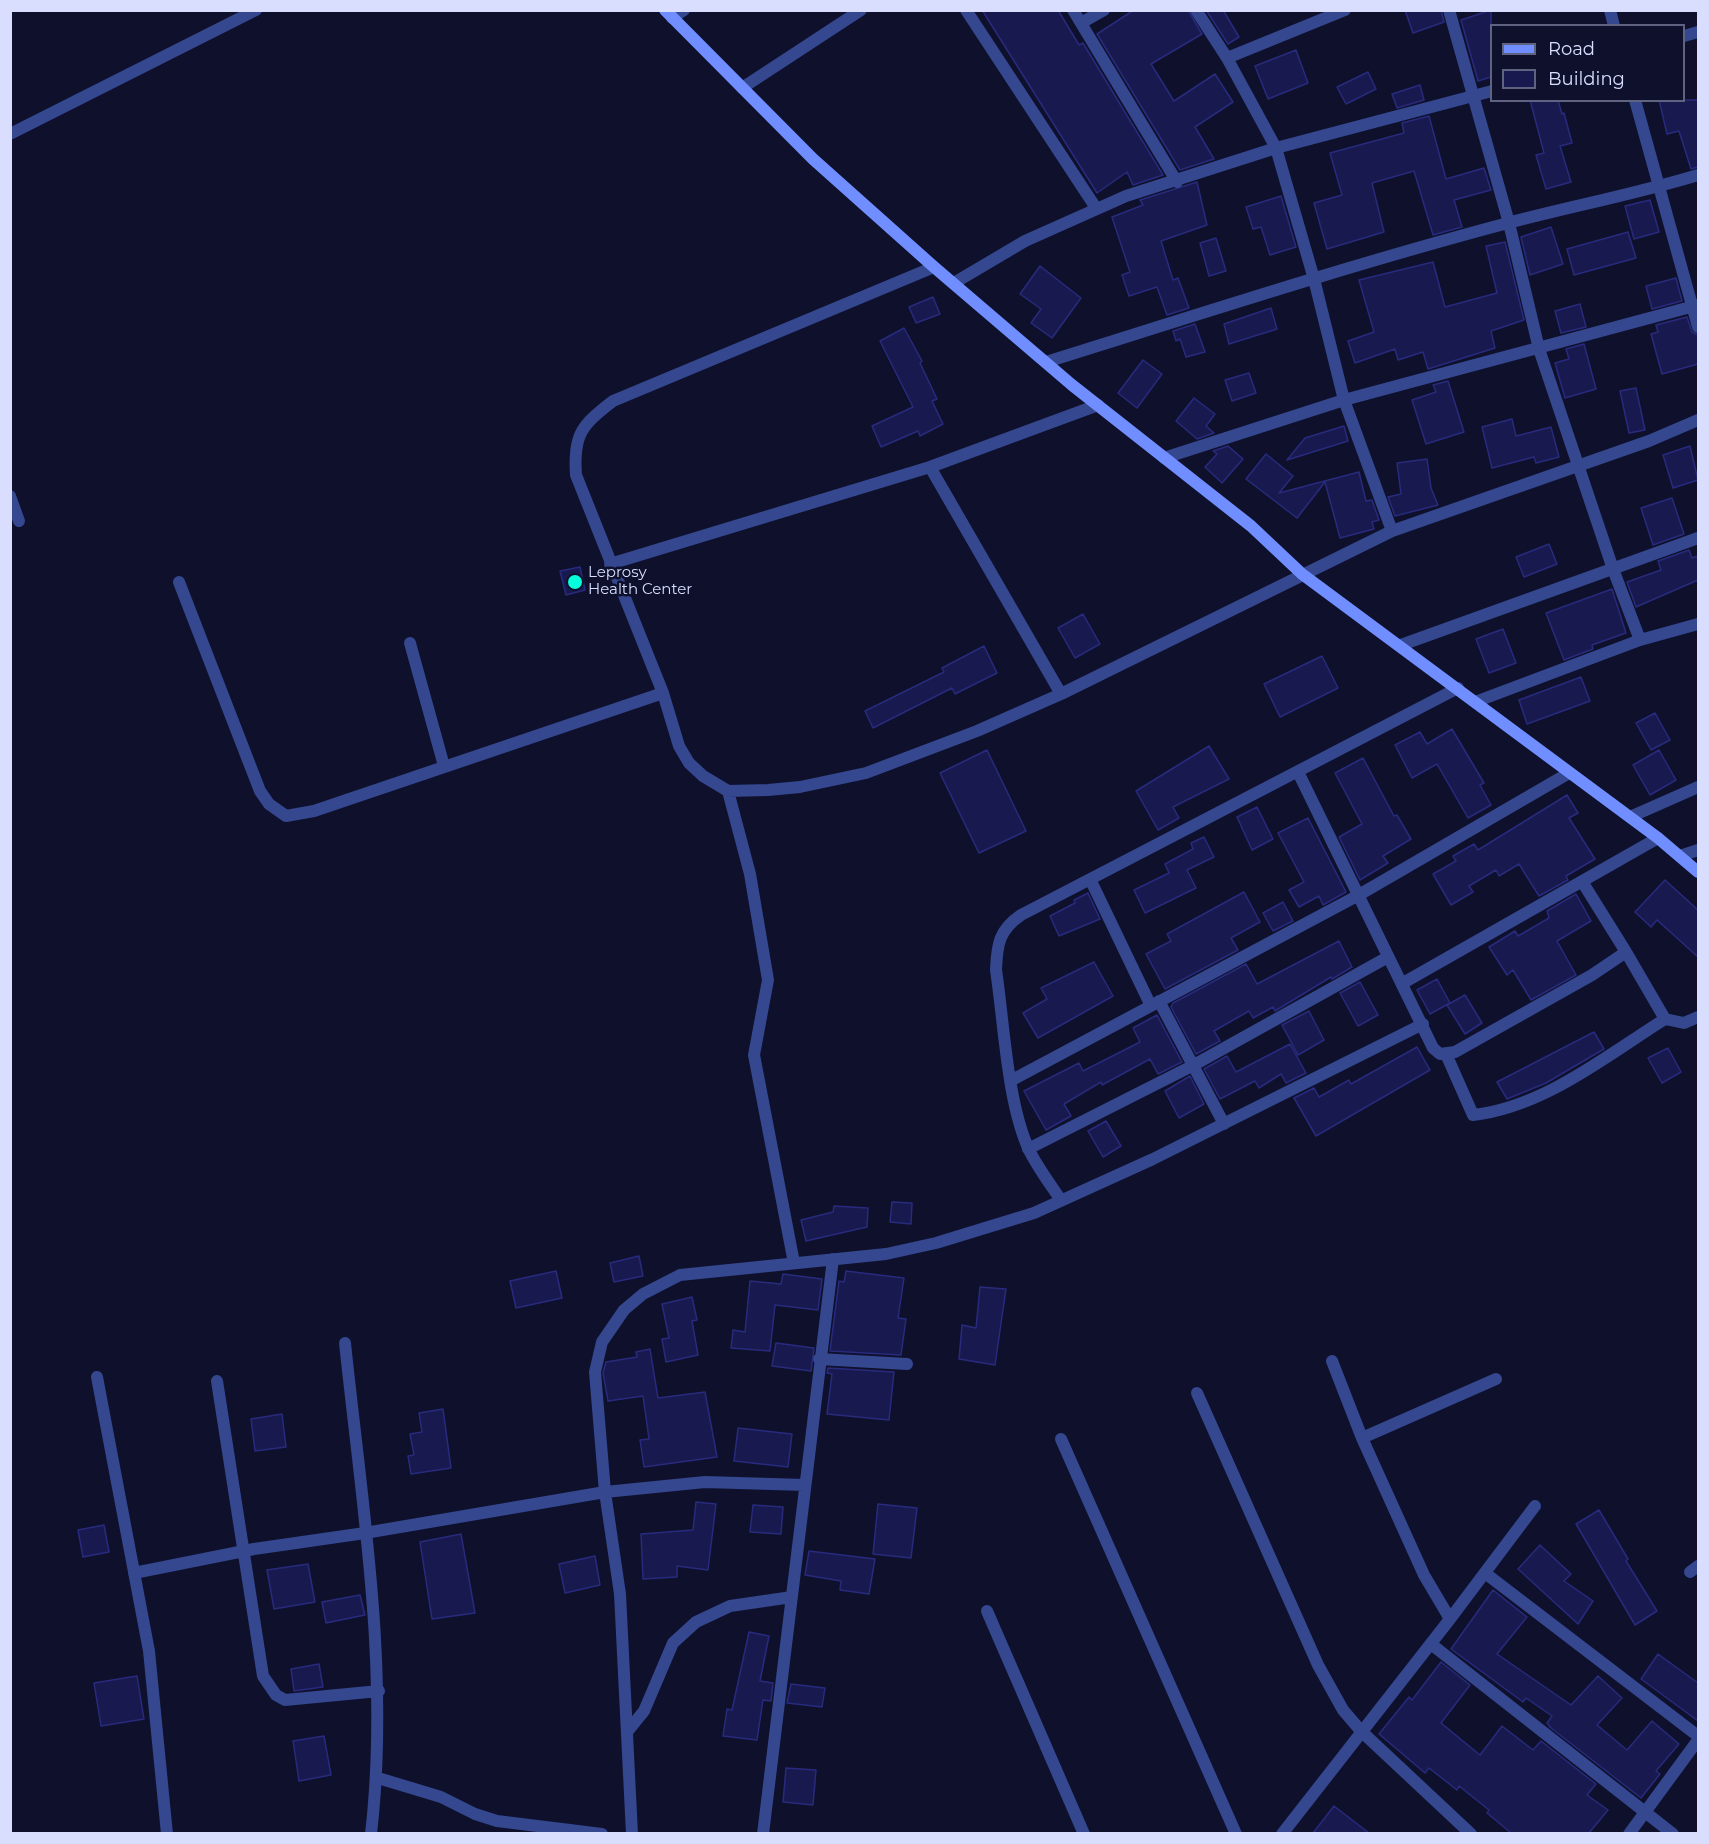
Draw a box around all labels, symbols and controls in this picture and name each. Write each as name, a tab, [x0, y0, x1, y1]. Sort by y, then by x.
legend	[1490, 24, 1685, 102]
text: Road	[1548, 38, 1595, 60]
text: Building	[1548, 68, 1625, 90]
place label: Leprosy Health Center	[588, 564, 692, 599]
marker: Leprosy Health Center	[566, 573, 584, 591]

